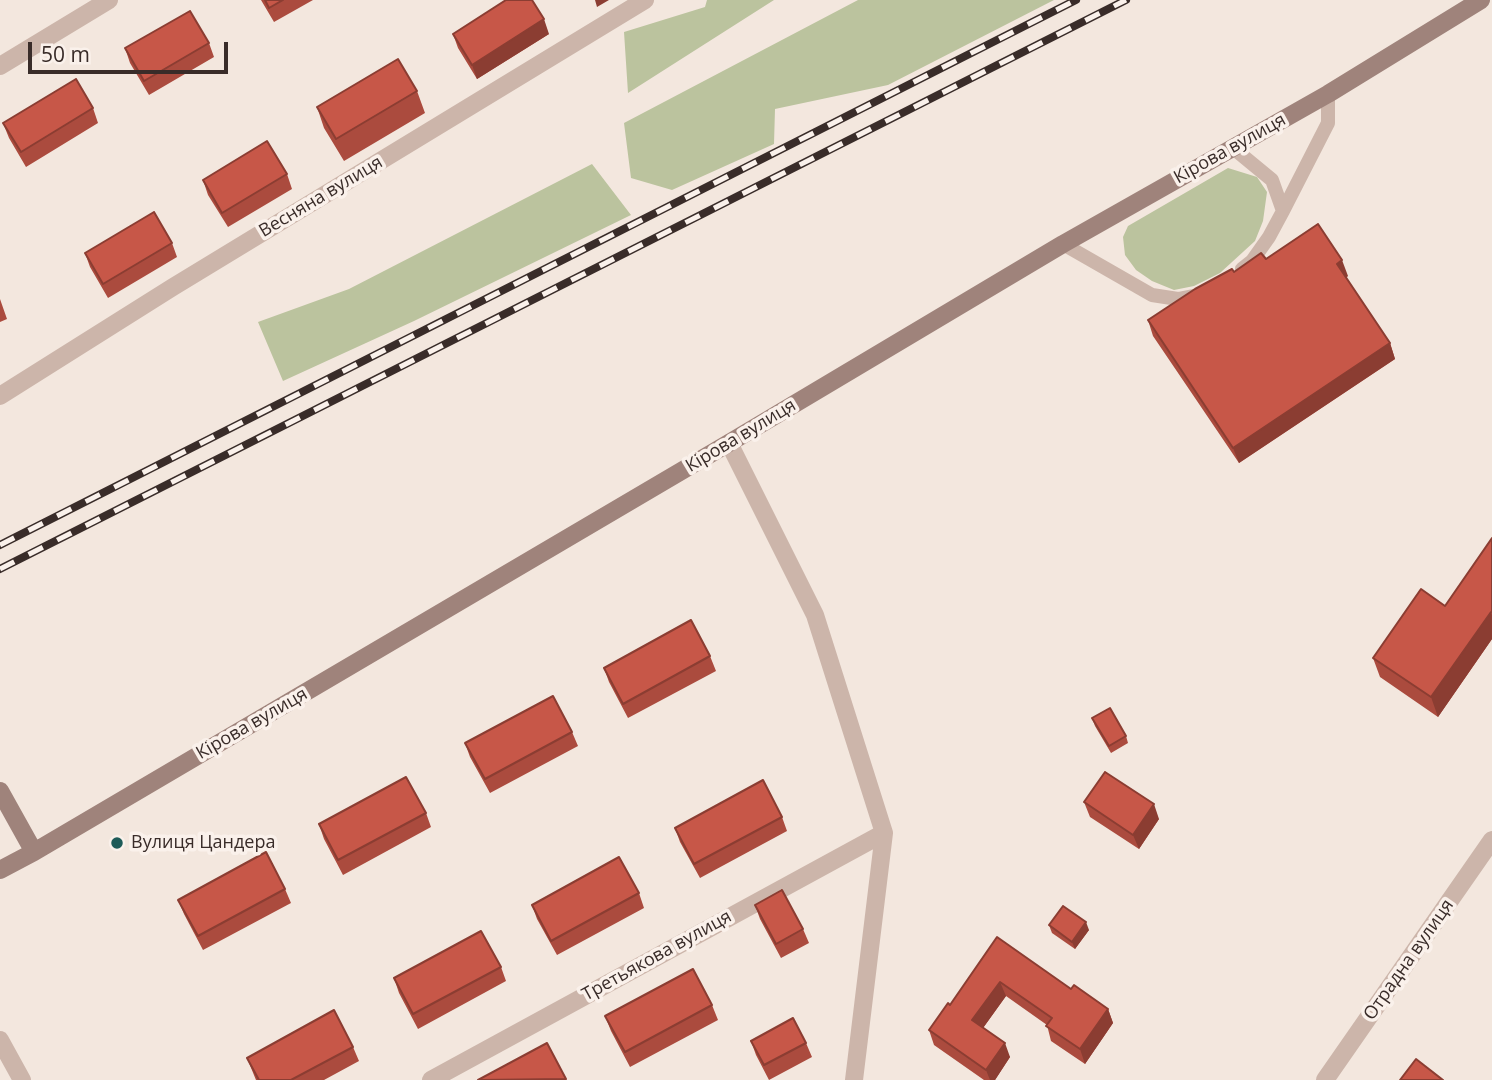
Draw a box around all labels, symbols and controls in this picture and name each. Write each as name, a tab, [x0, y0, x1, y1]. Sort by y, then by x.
scale bar	[32, 28, 231, 72]
text: 50 m	[41, 40, 90, 68]
street label: Кірова вулиця	[1170, 109, 1290, 189]
street label: Весняна вулиця	[255, 152, 387, 242]
street label: Кірова вулиця	[682, 395, 800, 477]
street label: Кірова вулиця	[193, 683, 311, 765]
place label: Вулиця Цандера	[131, 832, 275, 854]
marker: Вулиця Цандера	[109, 835, 125, 851]
street label: Отрадна вулиця	[1359, 896, 1459, 1024]
street label: Третьякова вулиця	[578, 906, 736, 1006]

